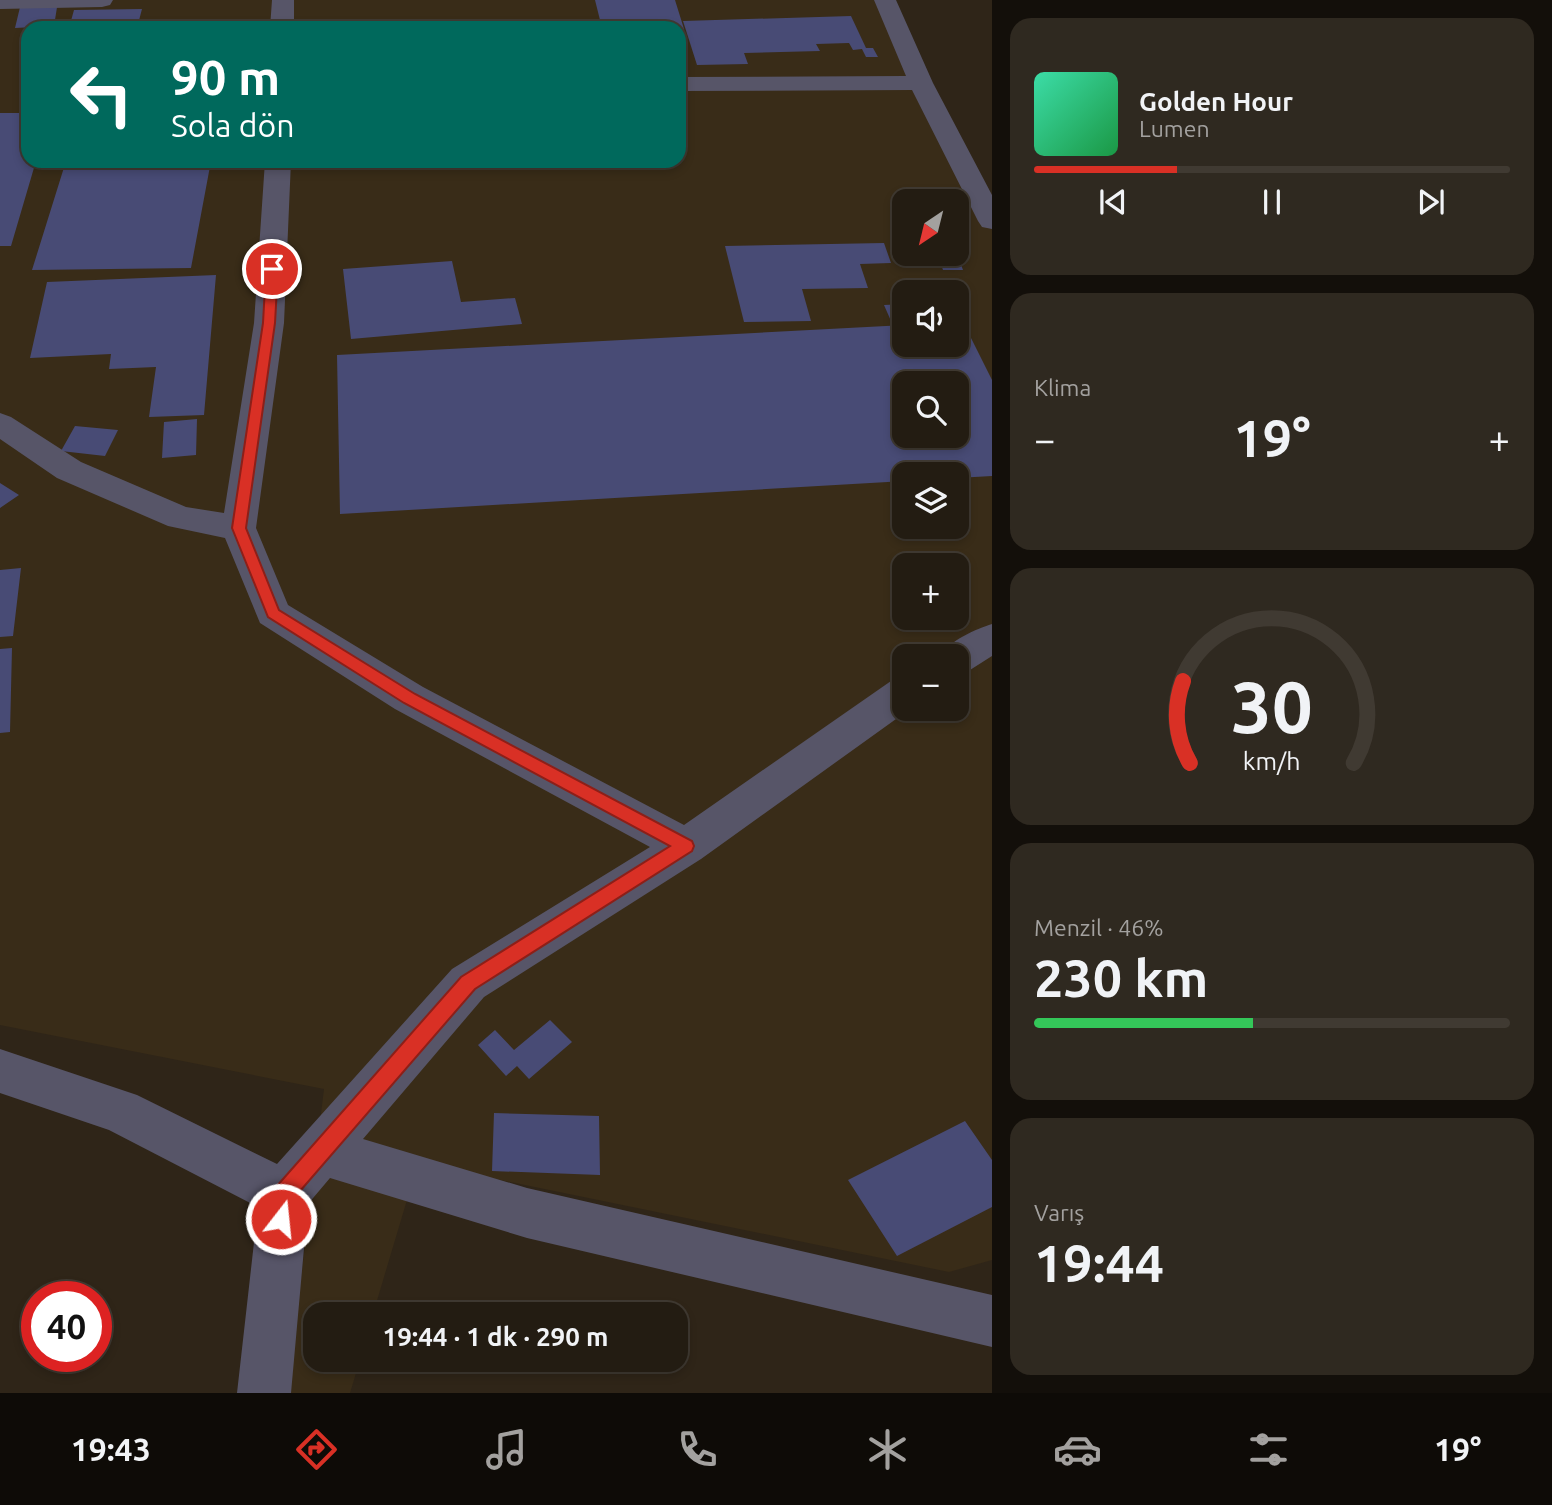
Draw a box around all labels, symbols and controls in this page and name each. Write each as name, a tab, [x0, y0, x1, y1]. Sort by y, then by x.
icon: left	[56, 49, 147, 140]
text: 90 m	[171, 49, 280, 104]
text: Golden Hour	[1139, 87, 1293, 116]
text: Sola dön	[171, 107, 294, 143]
text: Lumen	[1139, 116, 1210, 141]
icon: previous	[1094, 183, 1132, 221]
icon: pause	[1253, 183, 1291, 221]
icon: next	[1412, 183, 1450, 221]
north arrow	[892, 189, 970, 266]
map controls	[892, 189, 969, 721]
pin	[242, 239, 302, 299]
icon: arrive	[253, 250, 291, 288]
button: sound	[892, 280, 969, 357]
button: search	[892, 371, 969, 448]
text: Klima	[1034, 375, 1091, 400]
text: 19°	[1233, 409, 1311, 467]
text: −	[1034, 418, 1055, 460]
text: +	[1489, 418, 1510, 460]
button: layers	[892, 462, 969, 539]
button: +	[892, 553, 969, 630]
button: −	[892, 644, 969, 721]
text: 30	[1231, 665, 1313, 747]
text: km/h	[1243, 746, 1301, 774]
text: Menzil · 46%	[1034, 915, 1164, 940]
text: 230 km	[1034, 949, 1208, 1007]
position arrow	[244, 1182, 318, 1256]
text: Varış	[1034, 1200, 1084, 1225]
text: 19:44	[1034, 1234, 1164, 1292]
speed limit sign: 40	[21, 1281, 112, 1372]
text: 19:44 · 1 dk · 290 m	[382, 1322, 609, 1351]
icon: directions	[292, 1425, 341, 1474]
icon: music	[482, 1425, 531, 1474]
icon: phone	[673, 1425, 722, 1474]
icon: climate	[863, 1425, 912, 1474]
icon: car	[1053, 1425, 1102, 1474]
icon: filters	[1244, 1425, 1293, 1474]
text: 19:43	[71, 1431, 151, 1467]
text: 19°	[1434, 1431, 1481, 1467]

